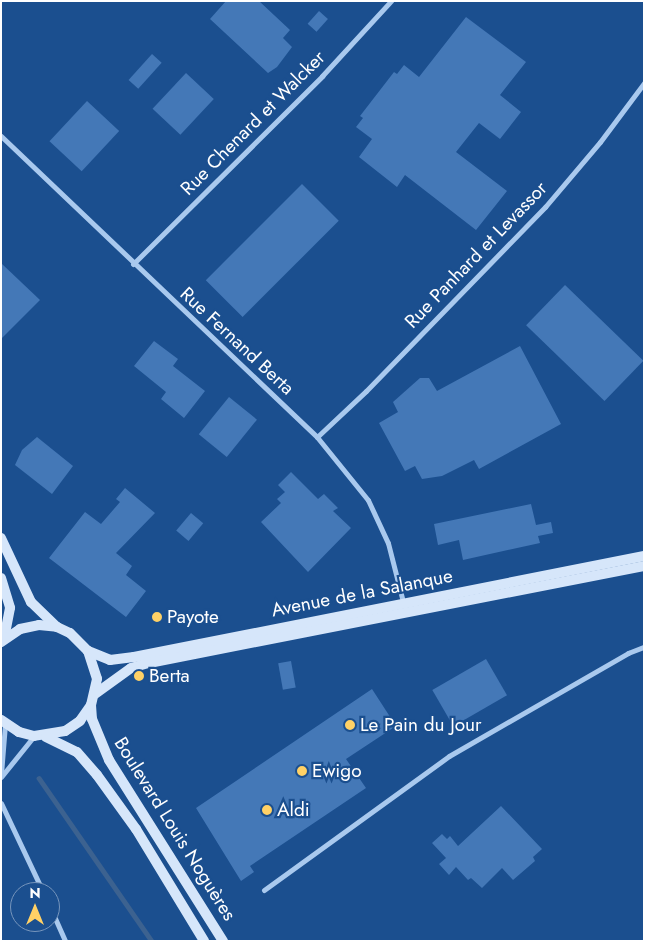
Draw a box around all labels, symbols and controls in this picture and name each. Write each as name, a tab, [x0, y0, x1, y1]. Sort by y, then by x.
street label: Rue Chenard et Walcker	[176, 46, 330, 200]
street label: Rue Panhard et Levassor	[400, 177, 552, 333]
street label: Rue Fernand Berta	[175, 282, 299, 400]
street label: Avenue de la Salanque	[269, 564, 455, 622]
place label: Payote	[167, 606, 219, 628]
marker: Payote	[151, 611, 163, 623]
place label: Berta	[149, 665, 190, 687]
marker: Berta	[133, 670, 145, 682]
place label: Le Pain du Jour	[360, 714, 482, 736]
marker: Le Pain du Jour	[344, 719, 356, 731]
street label: Boulevard Louis Noguères	[109, 733, 241, 925]
place label: Ewigo	[312, 760, 362, 782]
marker: Ewigo	[296, 765, 308, 777]
place label: Aldi	[277, 799, 310, 821]
marker: Aldi	[261, 804, 273, 816]
north arrow	[10, 882, 60, 932]
text: N	[29, 883, 41, 903]

